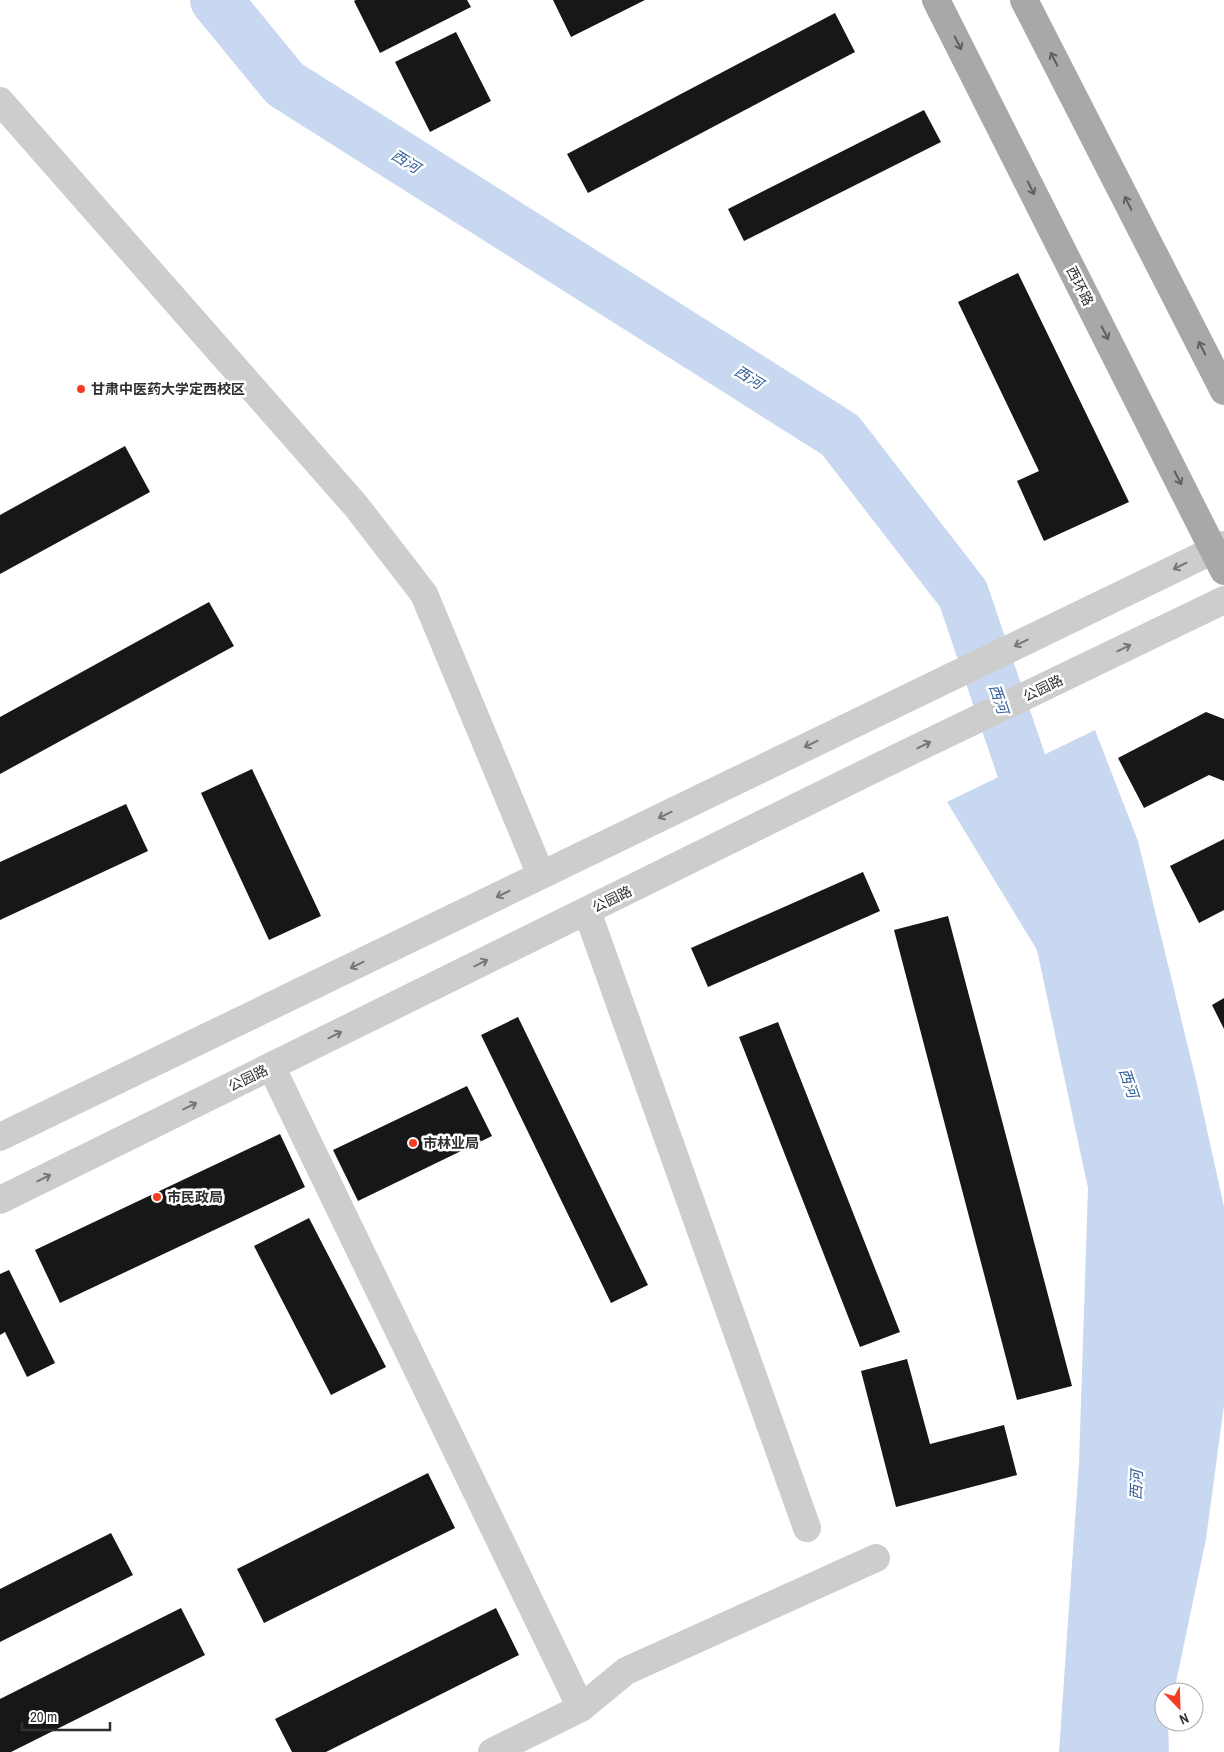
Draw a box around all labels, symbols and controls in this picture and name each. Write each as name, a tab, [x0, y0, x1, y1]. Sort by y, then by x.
one-way arrow	[953, 36, 963, 51]
one-way arrow	[1049, 51, 1059, 66]
water label: 西河	[388, 144, 427, 179]
one-way arrow	[1026, 181, 1036, 196]
one-way arrow	[1123, 196, 1132, 211]
street label: 西环路	[1062, 263, 1098, 309]
one-way arrow	[1100, 326, 1110, 341]
one-way arrow	[1197, 341, 1206, 356]
water label: 西河	[731, 360, 770, 395]
place label: 甘肃中医药大学定西校区	[91, 380, 245, 398]
marker: 甘肃中医药大学定西校区	[75, 383, 87, 395]
one-way arrow	[1173, 471, 1183, 486]
one-way arrow	[1173, 562, 1188, 571]
one-way arrow	[1014, 639, 1029, 648]
one-way arrow	[1116, 643, 1131, 653]
street label: 公园路	[1020, 671, 1066, 705]
water label: 西河	[984, 681, 1015, 719]
one-way arrow	[804, 740, 819, 749]
one-way arrow	[916, 740, 931, 749]
one-way arrow	[658, 811, 673, 820]
street label: 公园路	[589, 882, 635, 916]
one-way arrow	[496, 890, 511, 899]
one-way arrow	[473, 958, 488, 967]
one-way arrow	[350, 960, 365, 970]
one-way arrow	[328, 1030, 343, 1040]
street label: 公园路	[225, 1061, 271, 1095]
water label: 西河	[1114, 1065, 1145, 1103]
one-way arrow	[182, 1101, 197, 1111]
place label: 市林业局	[423, 1134, 479, 1152]
marker: 市林业局	[407, 1137, 419, 1149]
one-way arrow	[36, 1173, 51, 1182]
place label: 市民政局	[167, 1188, 223, 1206]
marker: 市民政局	[151, 1191, 163, 1203]
water label: 西河	[1125, 1467, 1147, 1500]
north arrow	[1154, 1682, 1204, 1732]
scale bar	[22, 1700, 110, 1732]
text: 20 m	[30, 1706, 57, 1727]
text: N	[1177, 1709, 1191, 1729]

